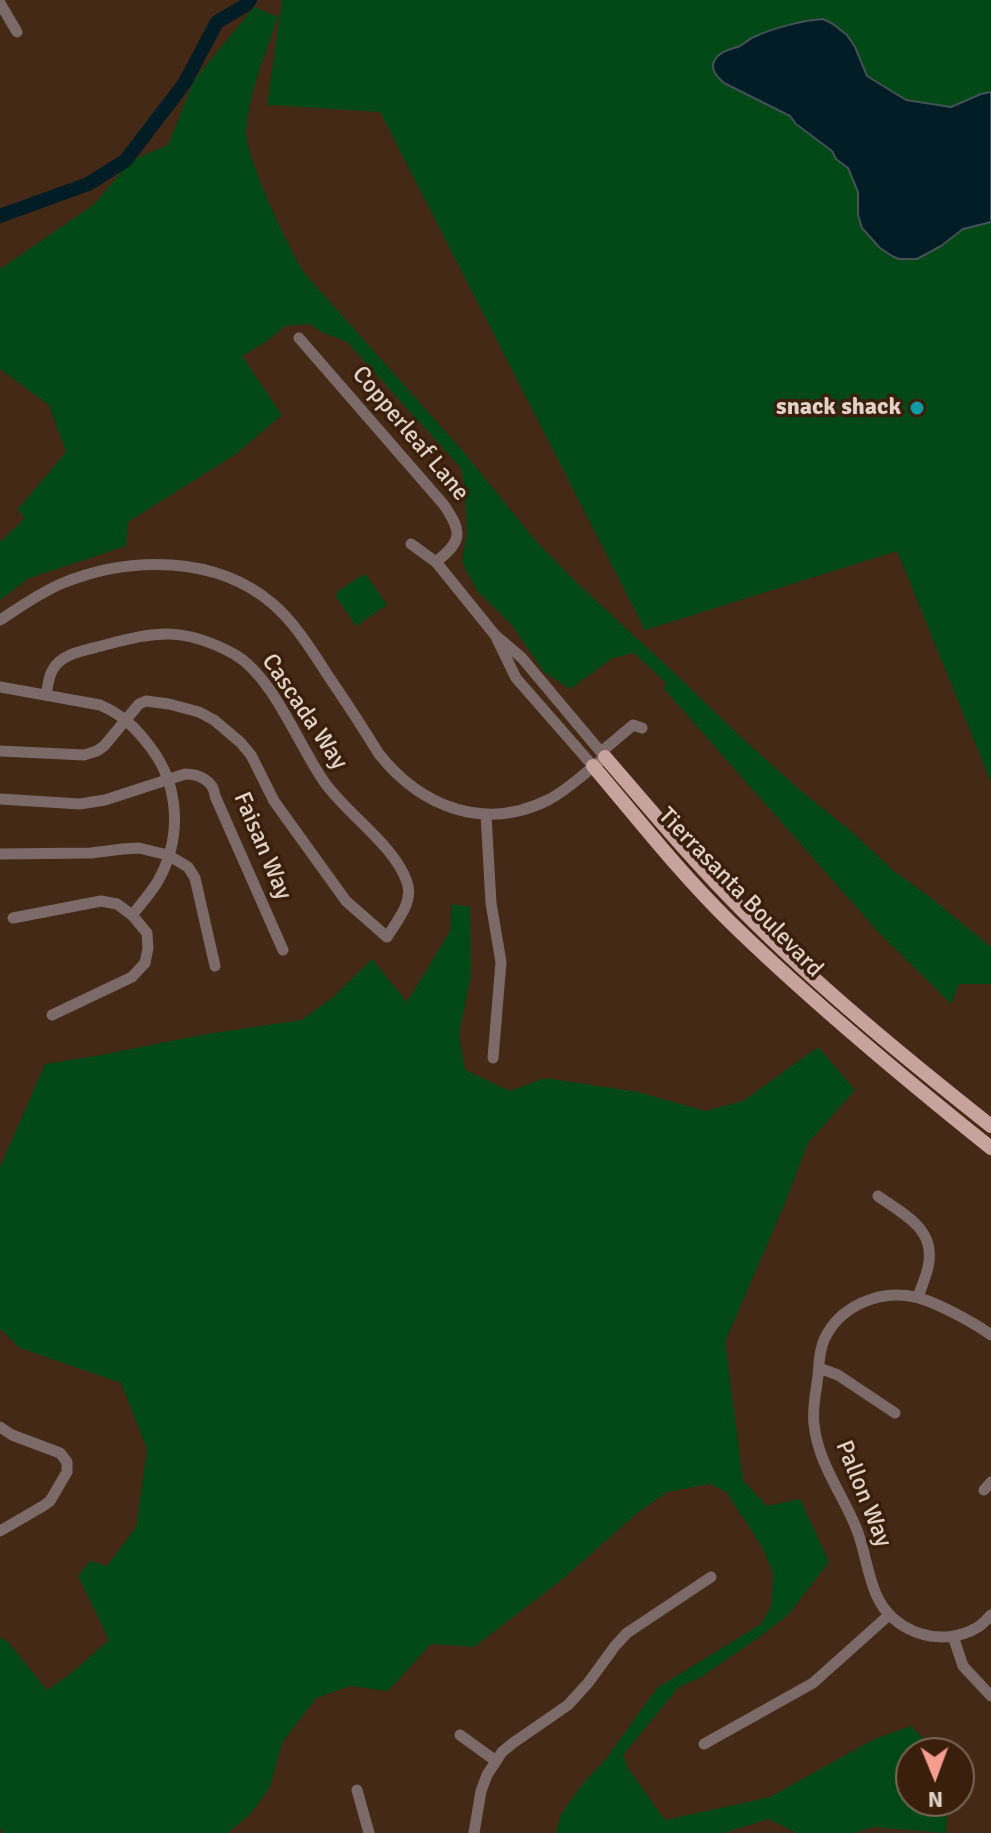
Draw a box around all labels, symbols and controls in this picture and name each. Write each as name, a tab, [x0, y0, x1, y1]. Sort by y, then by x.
street label: Copperleaf Lane	[345, 361, 475, 507]
place label: snack shack	[776, 394, 901, 422]
marker: snack shack	[908, 399, 926, 417]
street label: Cascada Way	[255, 649, 353, 775]
street label: Faisan Way	[226, 788, 298, 904]
street label: Tierrasanta Boulevard	[652, 802, 828, 984]
street label: Pallon Way	[829, 1437, 897, 1551]
north arrow	[895, 1737, 975, 1817]
text: N	[928, 1786, 943, 1813]

